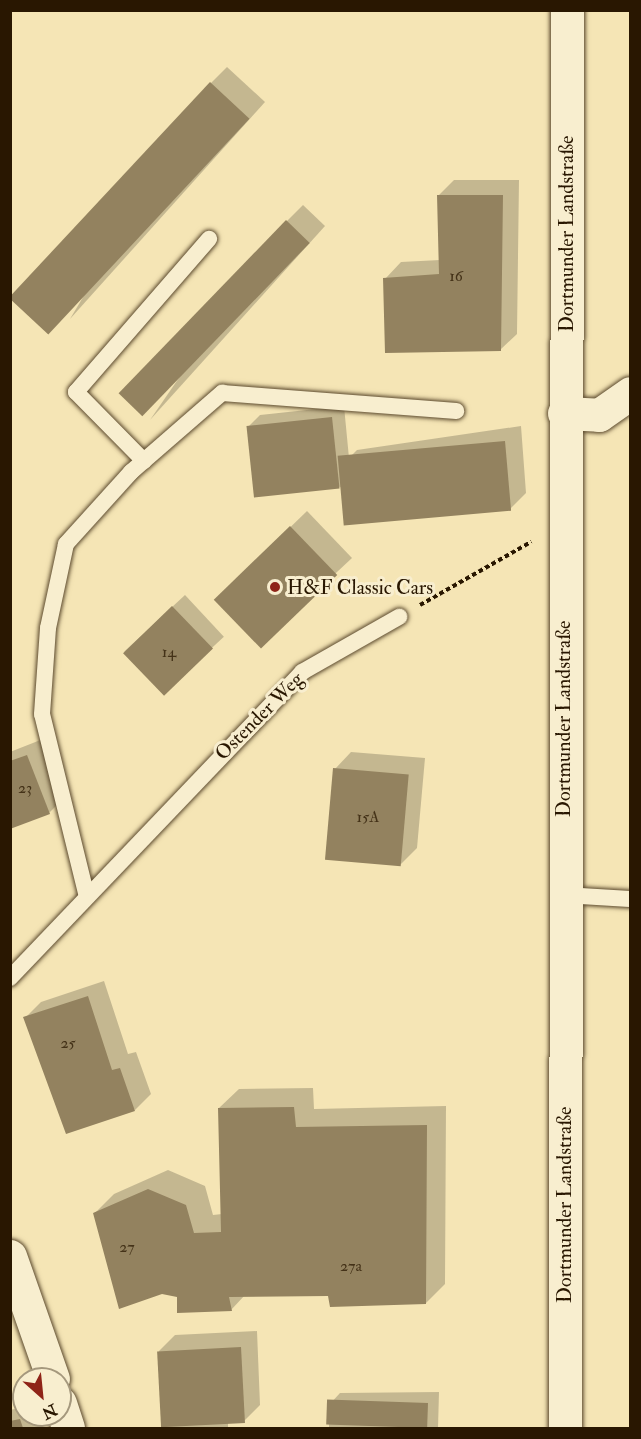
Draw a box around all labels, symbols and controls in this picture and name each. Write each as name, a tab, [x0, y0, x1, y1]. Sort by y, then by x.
street label: Dortmunder Landstraße	[554, 136, 578, 332]
house number: 16	[449, 266, 463, 286]
place label: H&F Classic Cars	[287, 575, 433, 599]
marker: H&F Classic Cars	[268, 580, 282, 594]
street label: Dortmunder Landstraße	[551, 621, 575, 817]
house number: 14	[162, 642, 176, 662]
street label: Ostender Weg	[210, 667, 308, 765]
house number: 23	[18, 778, 32, 798]
house number: 15A	[357, 807, 379, 827]
house number: 25	[60, 1033, 76, 1053]
street label: Dortmunder Landstraße	[552, 1107, 576, 1303]
house number: 27	[119, 1237, 135, 1257]
house number: 27a	[340, 1256, 362, 1276]
north arrow	[12, 1367, 72, 1427]
text: N	[38, 1399, 60, 1423]

